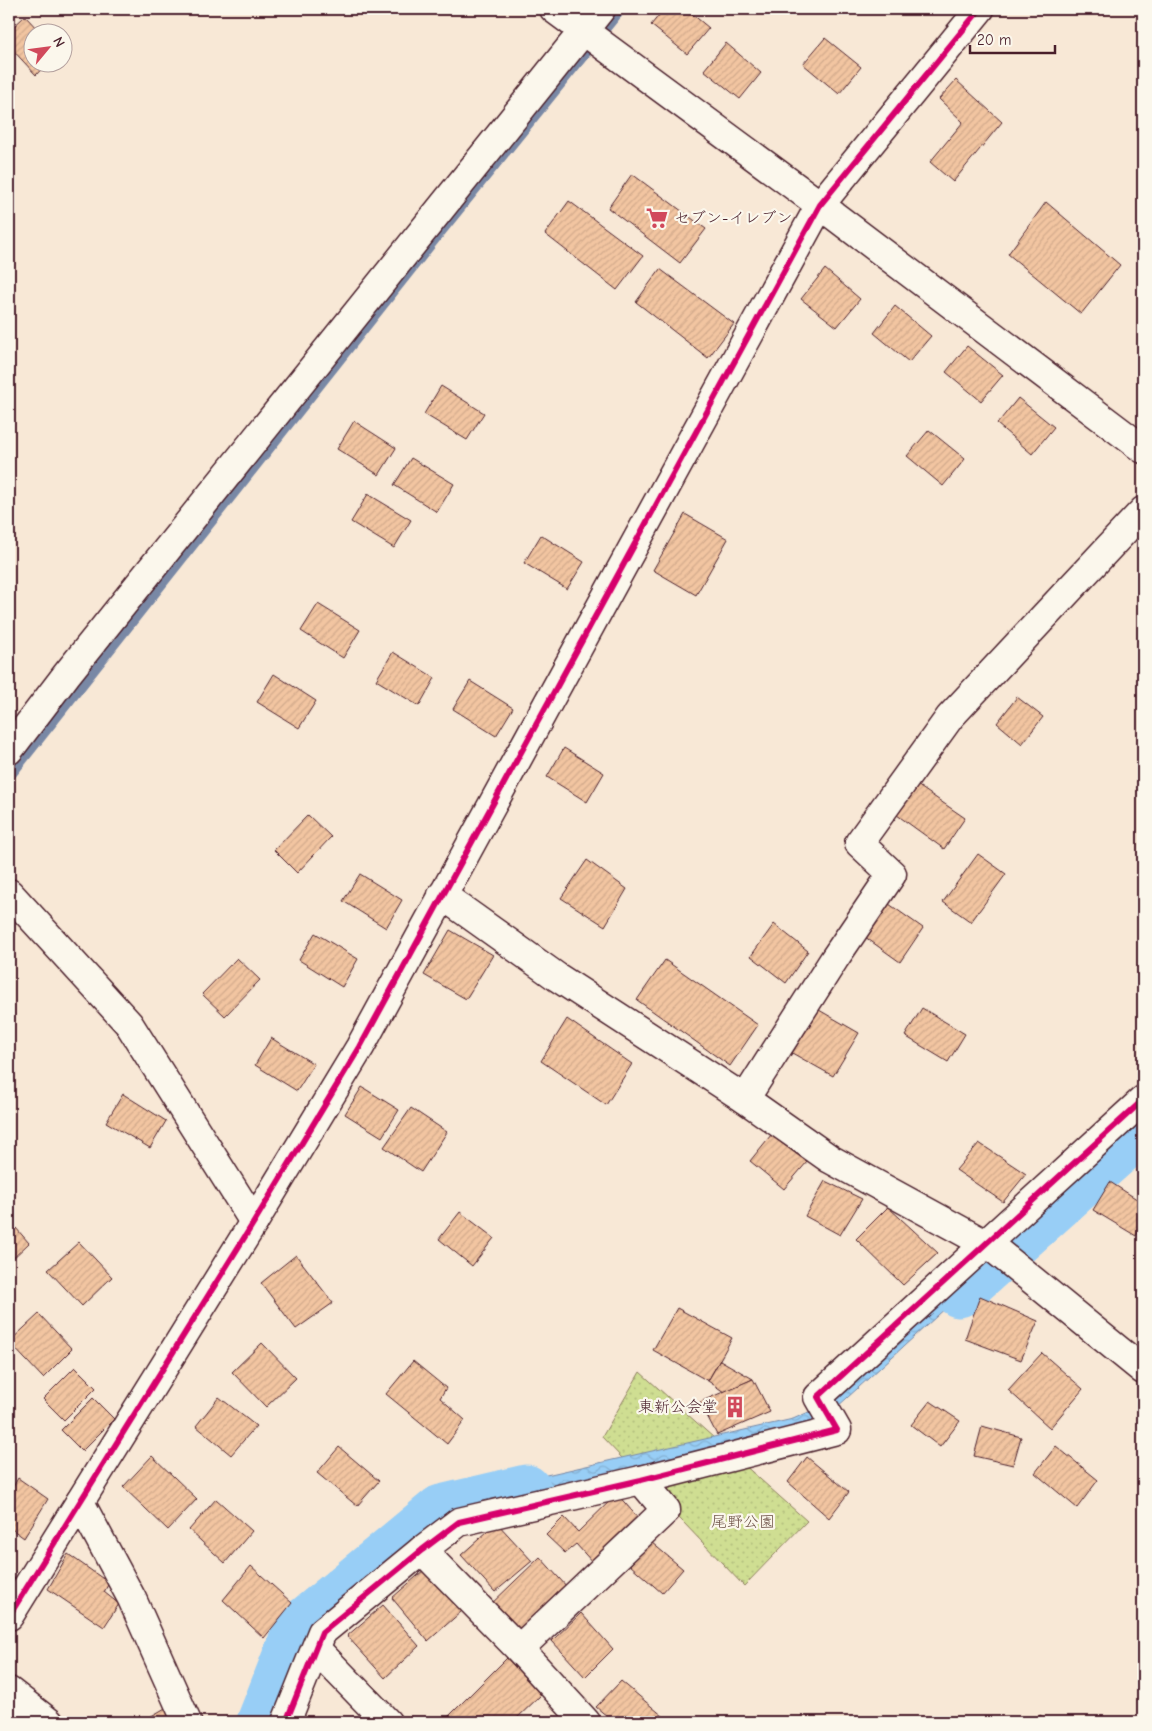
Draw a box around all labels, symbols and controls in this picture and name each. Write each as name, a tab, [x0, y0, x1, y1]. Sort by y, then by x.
north arrow	[22, 22, 72, 72]
scale bar	[970, 22, 1054, 54]
text: 20 m	[977, 31, 1011, 49]
text: N	[49, 34, 69, 50]
supermarket icon: セブン-イレブン	[644, 205, 670, 231]
place label: セブン-イレブン	[674, 209, 792, 227]
building icon: 東新公会堂	[722, 1394, 748, 1420]
place label: 東新公会堂	[638, 1398, 718, 1416]
park label: 尾野公園	[711, 1513, 775, 1531]

